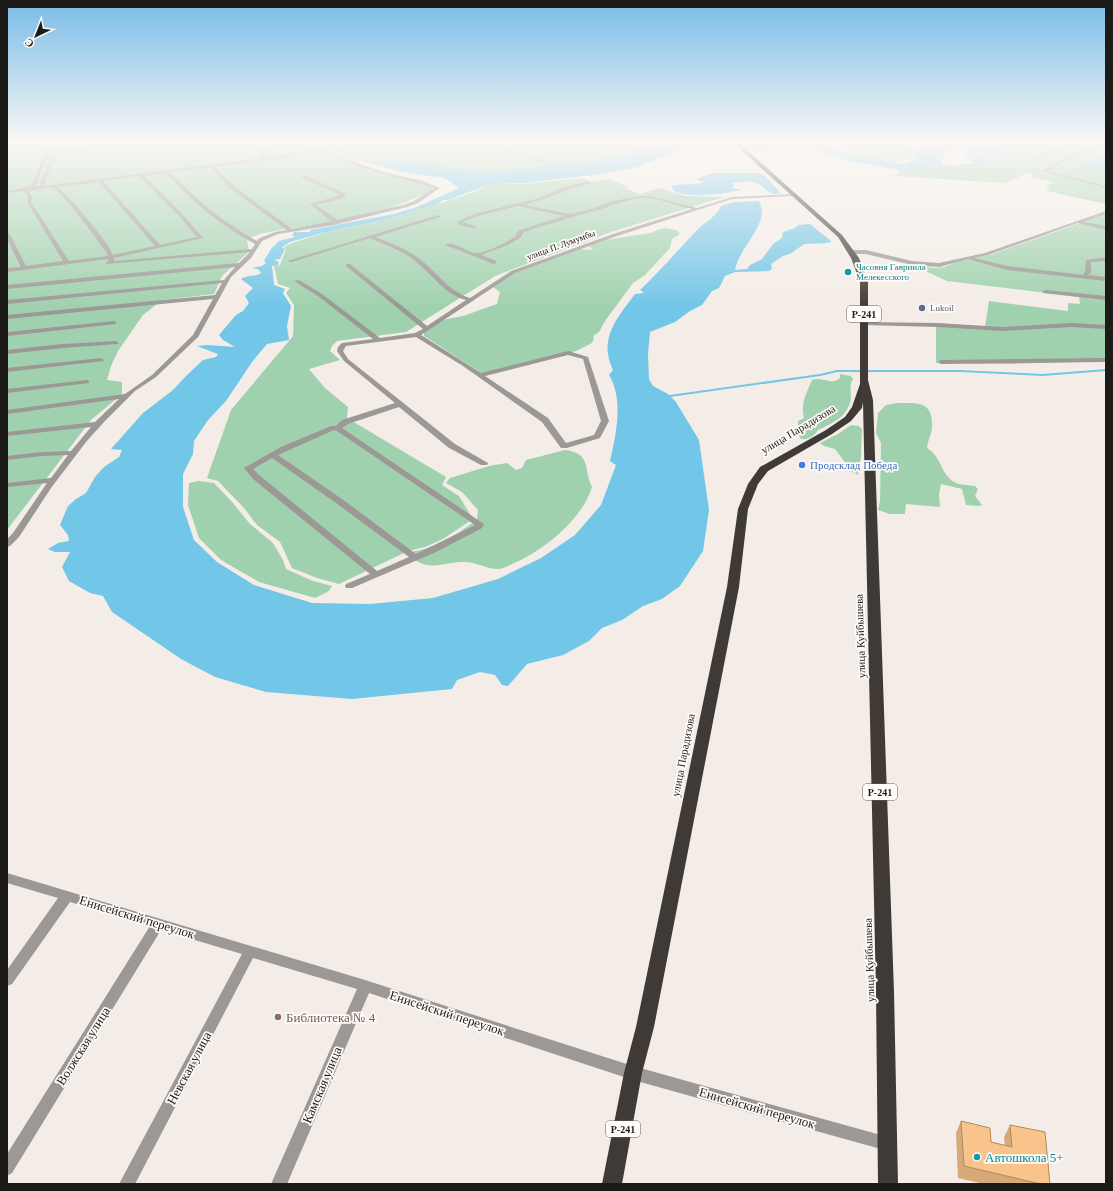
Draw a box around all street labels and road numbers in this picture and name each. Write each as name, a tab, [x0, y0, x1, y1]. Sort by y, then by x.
street label: улица П. Лумумбы	[525, 228, 597, 262]
road number: Р-241	[847, 306, 881, 322]
street label: улица Парадизова	[759, 402, 837, 456]
street label: улица Куйбышева	[853, 594, 867, 678]
street label: улица Парадизова	[669, 712, 697, 798]
road number: Р-241	[863, 784, 897, 800]
street label: Енисейский переулок	[78, 892, 197, 942]
street label: улица Куйбышева	[862, 918, 876, 1002]
street label: Енисейский переулок	[388, 987, 507, 1039]
street label: Волжская улица	[53, 1004, 113, 1088]
street label: Невская улица	[164, 1029, 215, 1107]
street label: Камская улица	[299, 1044, 345, 1125]
street label: Енисейский переулок	[697, 1084, 817, 1132]
road number: Р-241	[606, 1121, 640, 1137]

